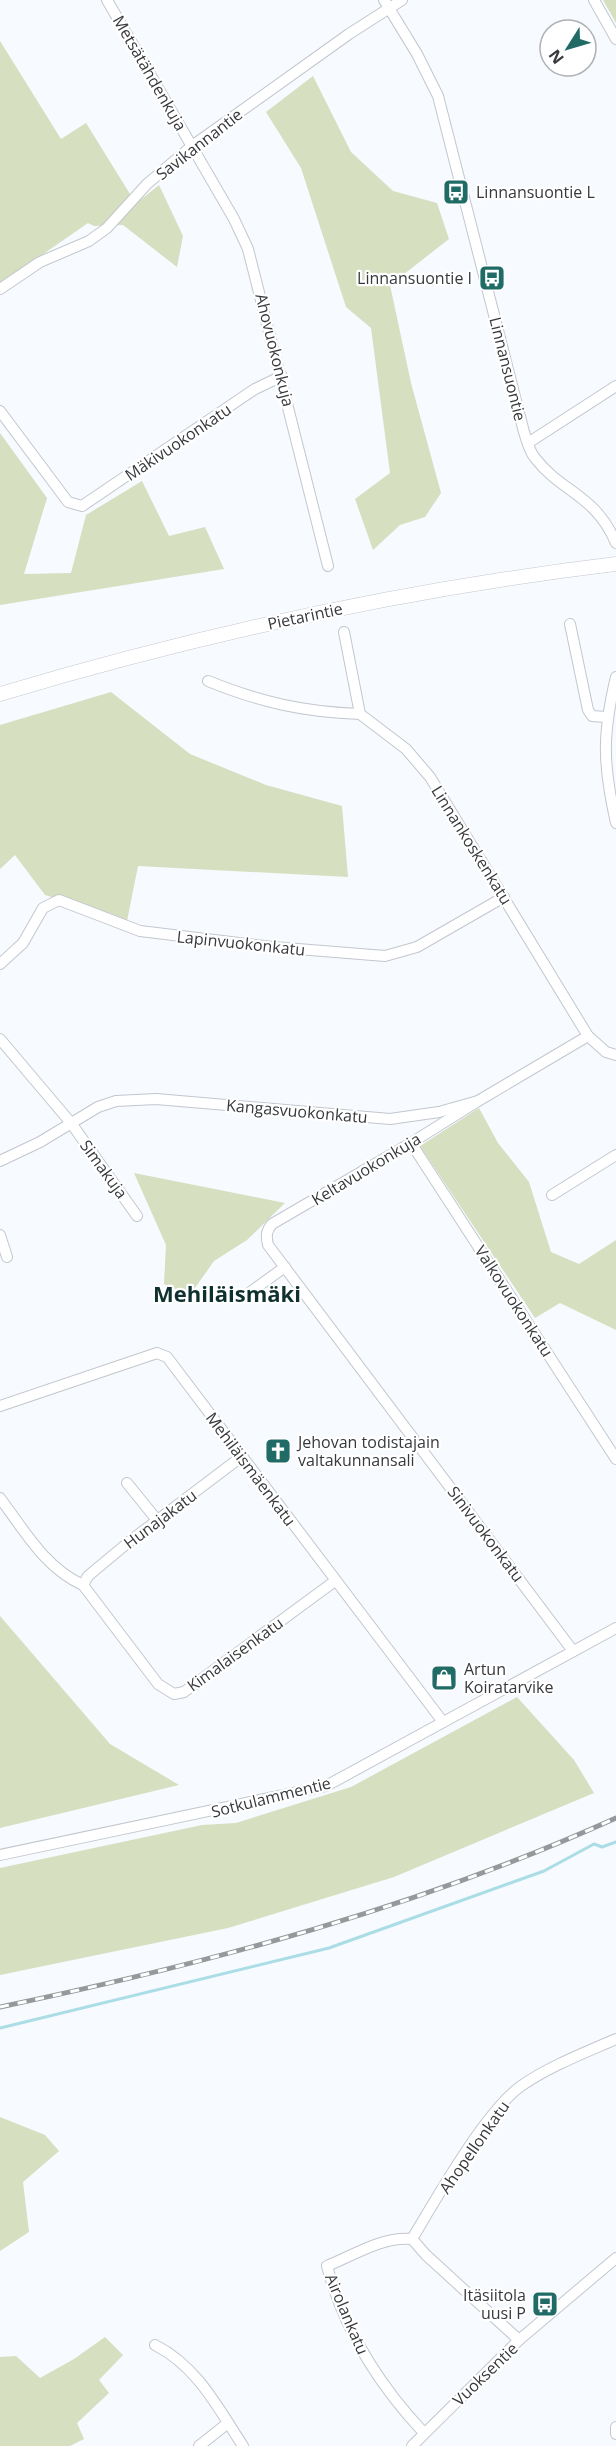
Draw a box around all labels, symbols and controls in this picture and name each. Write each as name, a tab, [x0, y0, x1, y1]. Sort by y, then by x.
street label: Metsätähdenkuja	[108, 11, 192, 135]
north arrow	[538, 18, 598, 78]
text: N	[543, 45, 569, 69]
street label: Savikannantie	[151, 103, 247, 185]
bus stop icon: Linnansuontie L	[441, 177, 471, 207]
place label: Linnansuontie L	[476, 181, 595, 203]
bus stop icon: Linnansuontie I	[477, 263, 507, 293]
place label: Linnansuontie I	[357, 267, 472, 289]
street label: Ahovuokonkuja	[250, 291, 300, 409]
street label: Linnansuontie	[484, 315, 532, 423]
street label: Mäkivuokonkatu	[121, 398, 235, 486]
street label: Pietarintie	[265, 597, 345, 635]
street label: Linnankoskenkatu	[427, 781, 517, 909]
street label: Lapinvuokonkatu	[176, 925, 306, 961]
street label: Kangasvuokonkatu	[225, 1094, 369, 1128]
street label: Keltavuokonkuja	[307, 1128, 425, 1210]
street label: Simakuja	[75, 1135, 133, 1203]
street label: Valkovuokonkatu	[470, 1241, 558, 1361]
district label: Mehiläismäki	[153, 1278, 301, 1308]
street label: Mehiläismäenkatu	[201, 1408, 301, 1530]
place label: Jehovan todistajain valtakunnansali	[296, 1431, 440, 1471]
church icon: Jehovan todistajain valtakunnansali	[263, 1436, 293, 1466]
street label: Sinivuokonkatu	[443, 1482, 529, 1586]
street label: Hunajakatu	[119, 1484, 201, 1554]
street label: Kimalaisenkatu	[183, 1612, 287, 1696]
place label: Artun Koiratarvike	[464, 1658, 553, 1698]
shop icon: Artun Koiratarvike	[429, 1663, 459, 1693]
street label: Sotkulammentie	[209, 1772, 333, 1822]
street label: Ahopellonkatu	[434, 2096, 514, 2198]
street label: Airolankatu	[320, 2270, 374, 2358]
place label: Itäsiitola uusi P	[463, 2284, 526, 2324]
bus stop icon: Itäsiitola uusi P	[530, 2289, 560, 2319]
street label: Vuoksentie	[448, 2337, 522, 2411]

